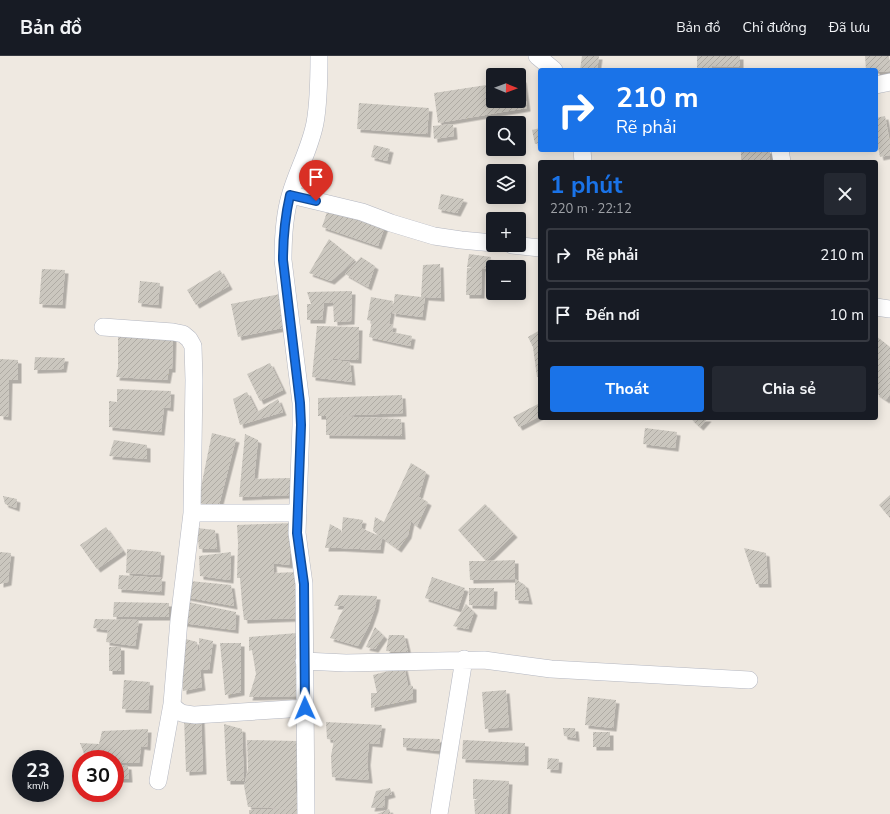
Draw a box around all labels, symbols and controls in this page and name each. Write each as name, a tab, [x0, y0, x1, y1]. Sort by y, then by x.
text: Bản đồ	[20, 15, 82, 41]
text: Bản đồ	[676, 18, 721, 37]
text: Chỉ đường	[743, 18, 807, 37]
text: Đã lưu	[829, 18, 870, 37]
north arrow	[486, 68, 526, 108]
map controls	[486, 68, 526, 300]
text: 210 m	[616, 79, 699, 117]
icon: right	[550, 84, 602, 136]
text: Rẽ phải	[616, 115, 676, 139]
button: search	[486, 116, 526, 156]
pin	[299, 160, 333, 201]
button: layers	[486, 164, 526, 204]
icon: arrive	[305, 166, 327, 188]
text: 1 phút	[550, 169, 622, 201]
button: close	[824, 173, 866, 215]
text: 220 m · 22:12	[550, 200, 632, 218]
button: +	[486, 212, 526, 252]
icon: right	[552, 244, 574, 266]
text: Rẽ phải	[586, 245, 638, 265]
text: 210 m	[820, 245, 864, 265]
button: −	[486, 260, 526, 300]
icon: arrive	[552, 304, 574, 326]
text: Đến nơi	[586, 305, 640, 325]
text: 10 m	[829, 305, 864, 325]
button: Thoát	[550, 366, 704, 412]
button: Chia sẻ	[712, 366, 866, 412]
position arrow	[284, 687, 326, 729]
speed limit sign: 30	[72, 750, 124, 802]
text: 23	[26, 757, 50, 784]
text: km/h	[27, 779, 49, 793]

